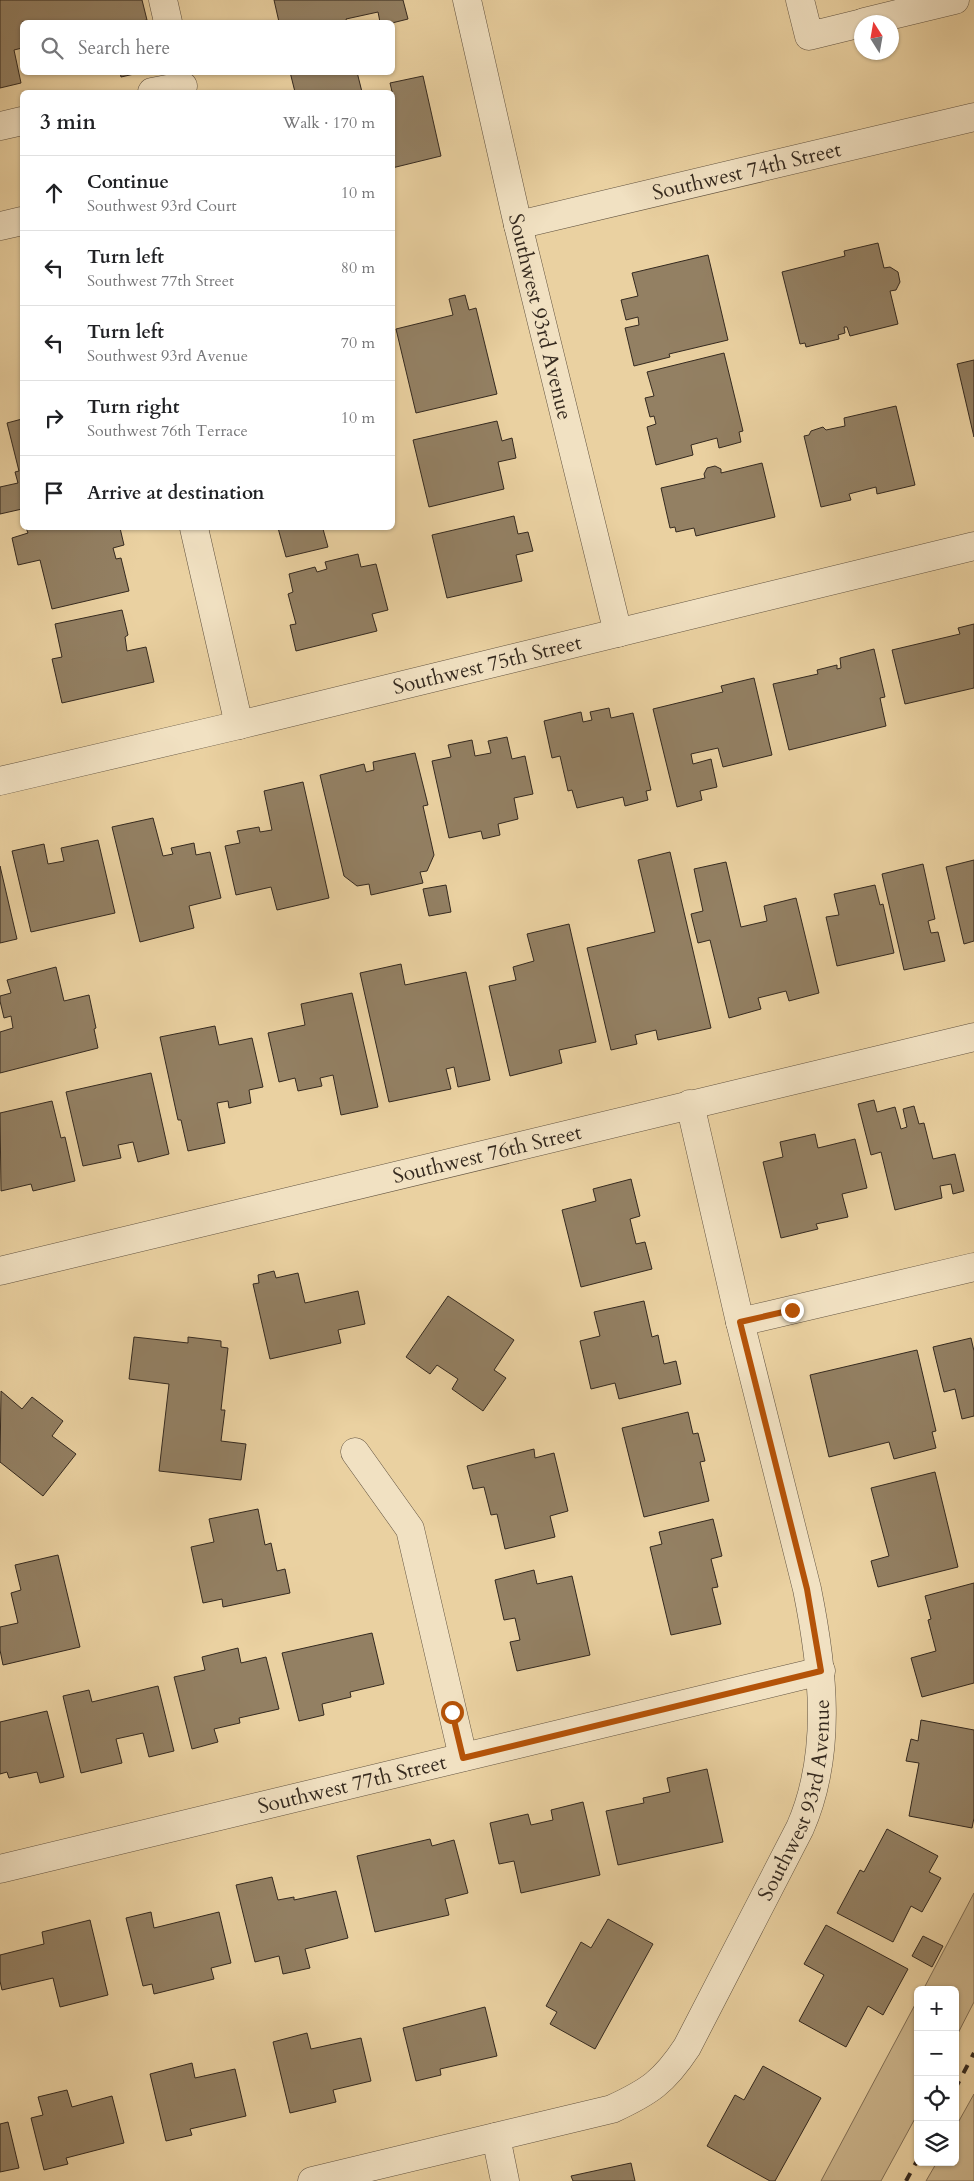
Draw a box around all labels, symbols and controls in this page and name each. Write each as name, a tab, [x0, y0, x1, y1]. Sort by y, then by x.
north arrow	[854, 15, 899, 60]
search box	[20, 20, 395, 75]
icon: search	[38, 34, 66, 62]
text: Search here	[78, 35, 170, 61]
text: 3 min	[40, 108, 96, 137]
text: Walk · 170 m	[283, 112, 375, 134]
street label: Southwest 74th Street	[649, 134, 844, 207]
text: Continue	[87, 169, 169, 195]
icon: ahead	[40, 179, 68, 207]
text: 10 m	[341, 182, 375, 204]
text: Southwest 93rd Court	[87, 195, 237, 217]
street label: Southwest 93rd Avenue	[501, 211, 580, 423]
text: Turn left	[87, 244, 164, 270]
icon: left	[40, 254, 68, 282]
text: 80 m	[341, 257, 375, 279]
text: Southwest 77th Street	[87, 270, 234, 292]
text: Turn left	[87, 319, 164, 345]
icon: left	[40, 329, 68, 357]
text: 70 m	[341, 332, 375, 354]
text: Southwest 93rd Avenue	[87, 345, 248, 367]
text: Turn right	[87, 394, 179, 420]
icon: right	[40, 404, 68, 432]
text: 10 m	[341, 407, 375, 429]
text: Southwest 76th Terrace	[87, 420, 248, 442]
icon: arrive	[40, 479, 68, 507]
text: Arrive at destination	[87, 480, 264, 506]
street label: Southwest 75th Street	[390, 628, 585, 701]
street label: Southwest 76th Street	[390, 1117, 585, 1191]
route end	[781, 1299, 804, 1322]
street label: Southwest 93rd Avenue	[751, 1699, 836, 1906]
route start	[441, 1701, 464, 1724]
street label: Southwest 77th Street	[255, 1747, 450, 1821]
map controls	[914, 1986, 959, 2166]
button: +	[914, 1986, 959, 2031]
button: −	[914, 2031, 959, 2076]
button: locate	[914, 2076, 959, 2121]
button: layers	[914, 2121, 959, 2166]

